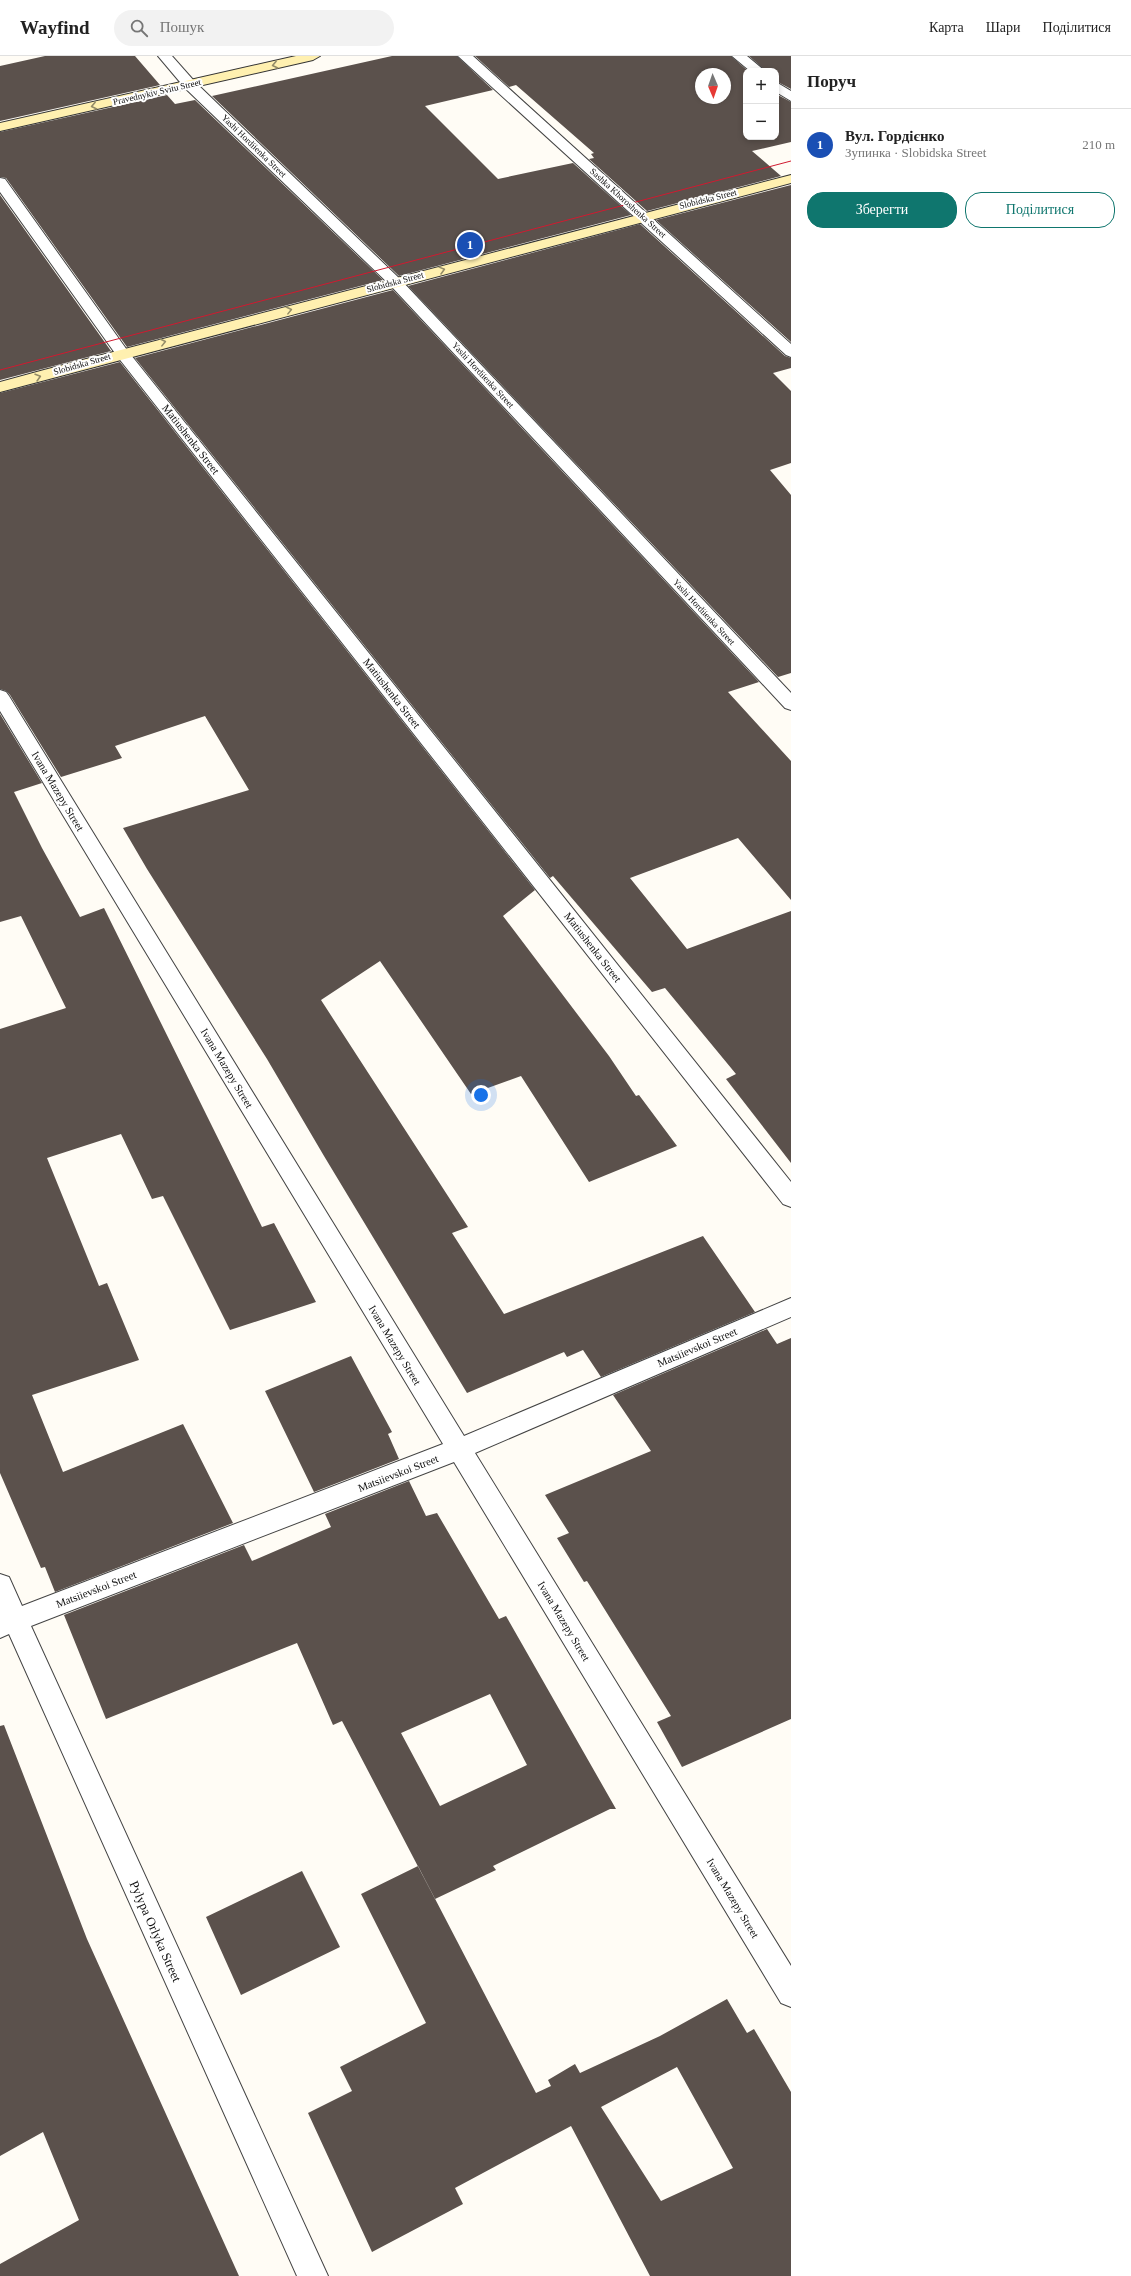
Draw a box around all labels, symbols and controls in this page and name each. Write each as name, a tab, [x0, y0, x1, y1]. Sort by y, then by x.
search box	[114, 10, 394, 46]
text: Wayfind	[20, 17, 90, 38]
icon: search	[128, 17, 150, 39]
text: Пошук	[160, 19, 204, 35]
text: Карта	[929, 20, 964, 35]
text: Шари	[986, 20, 1021, 35]
text: Поділитися	[1043, 20, 1111, 35]
one-way arrow	[272, 60, 279, 68]
north arrow	[695, 68, 731, 104]
map controls	[743, 68, 779, 140]
button: +	[743, 68, 779, 104]
text: Поруч	[807, 72, 856, 91]
street label: Pravednykiv Svitu Street	[112, 77, 202, 107]
one-way arrow	[91, 102, 97, 110]
button: −	[743, 104, 779, 140]
street label: Yashi Hordiienka Street	[220, 113, 289, 180]
text: Вул. Гордієнко	[845, 128, 945, 144]
text: 1	[817, 137, 823, 152]
text: 210 m	[1082, 137, 1115, 152]
text: Зупинка · Slobidska Street	[845, 145, 986, 160]
street label: Sashka Khoroshenka Street	[588, 166, 668, 240]
street label: Slobidska Street	[678, 187, 738, 211]
button: Зберегти	[807, 192, 957, 228]
button: Поділитися	[965, 192, 1115, 228]
pin: 1	[457, 230, 483, 260]
one-way arrow	[438, 266, 445, 275]
street label: Slobidska Street	[365, 269, 425, 294]
one-way arrow	[285, 306, 292, 315]
one-way arrow	[160, 339, 166, 347]
street label: Yashi Hordiienka Street	[450, 340, 516, 410]
street label: Slobidska Street	[52, 351, 112, 377]
one-way arrow	[34, 373, 41, 382]
street label: Matiushenka Street	[160, 402, 222, 476]
street label: Yashi Hordiienka Street	[671, 577, 737, 647]
street label: Matiushenka Street	[361, 656, 423, 730]
street label: Ivana Mazepy Street	[29, 749, 87, 833]
street label: Matiushenka Street	[562, 910, 624, 984]
street label: Ivana Mazepy Street	[198, 1026, 256, 1110]
your location	[471, 1085, 491, 1105]
street label: Ivana Mazepy Street	[366, 1303, 424, 1387]
street label: Matsiievskoi Street	[655, 1325, 739, 1369]
street label: Matsiievskoi Street	[356, 1452, 440, 1494]
street label: Matsiievskoi Street	[54, 1568, 138, 1610]
street label: Ivana Mazepy Street	[535, 1579, 593, 1663]
street label: Ivana Mazepy Street	[704, 1856, 762, 1940]
street label: Pylypa Orlyka Street	[127, 1878, 185, 1984]

